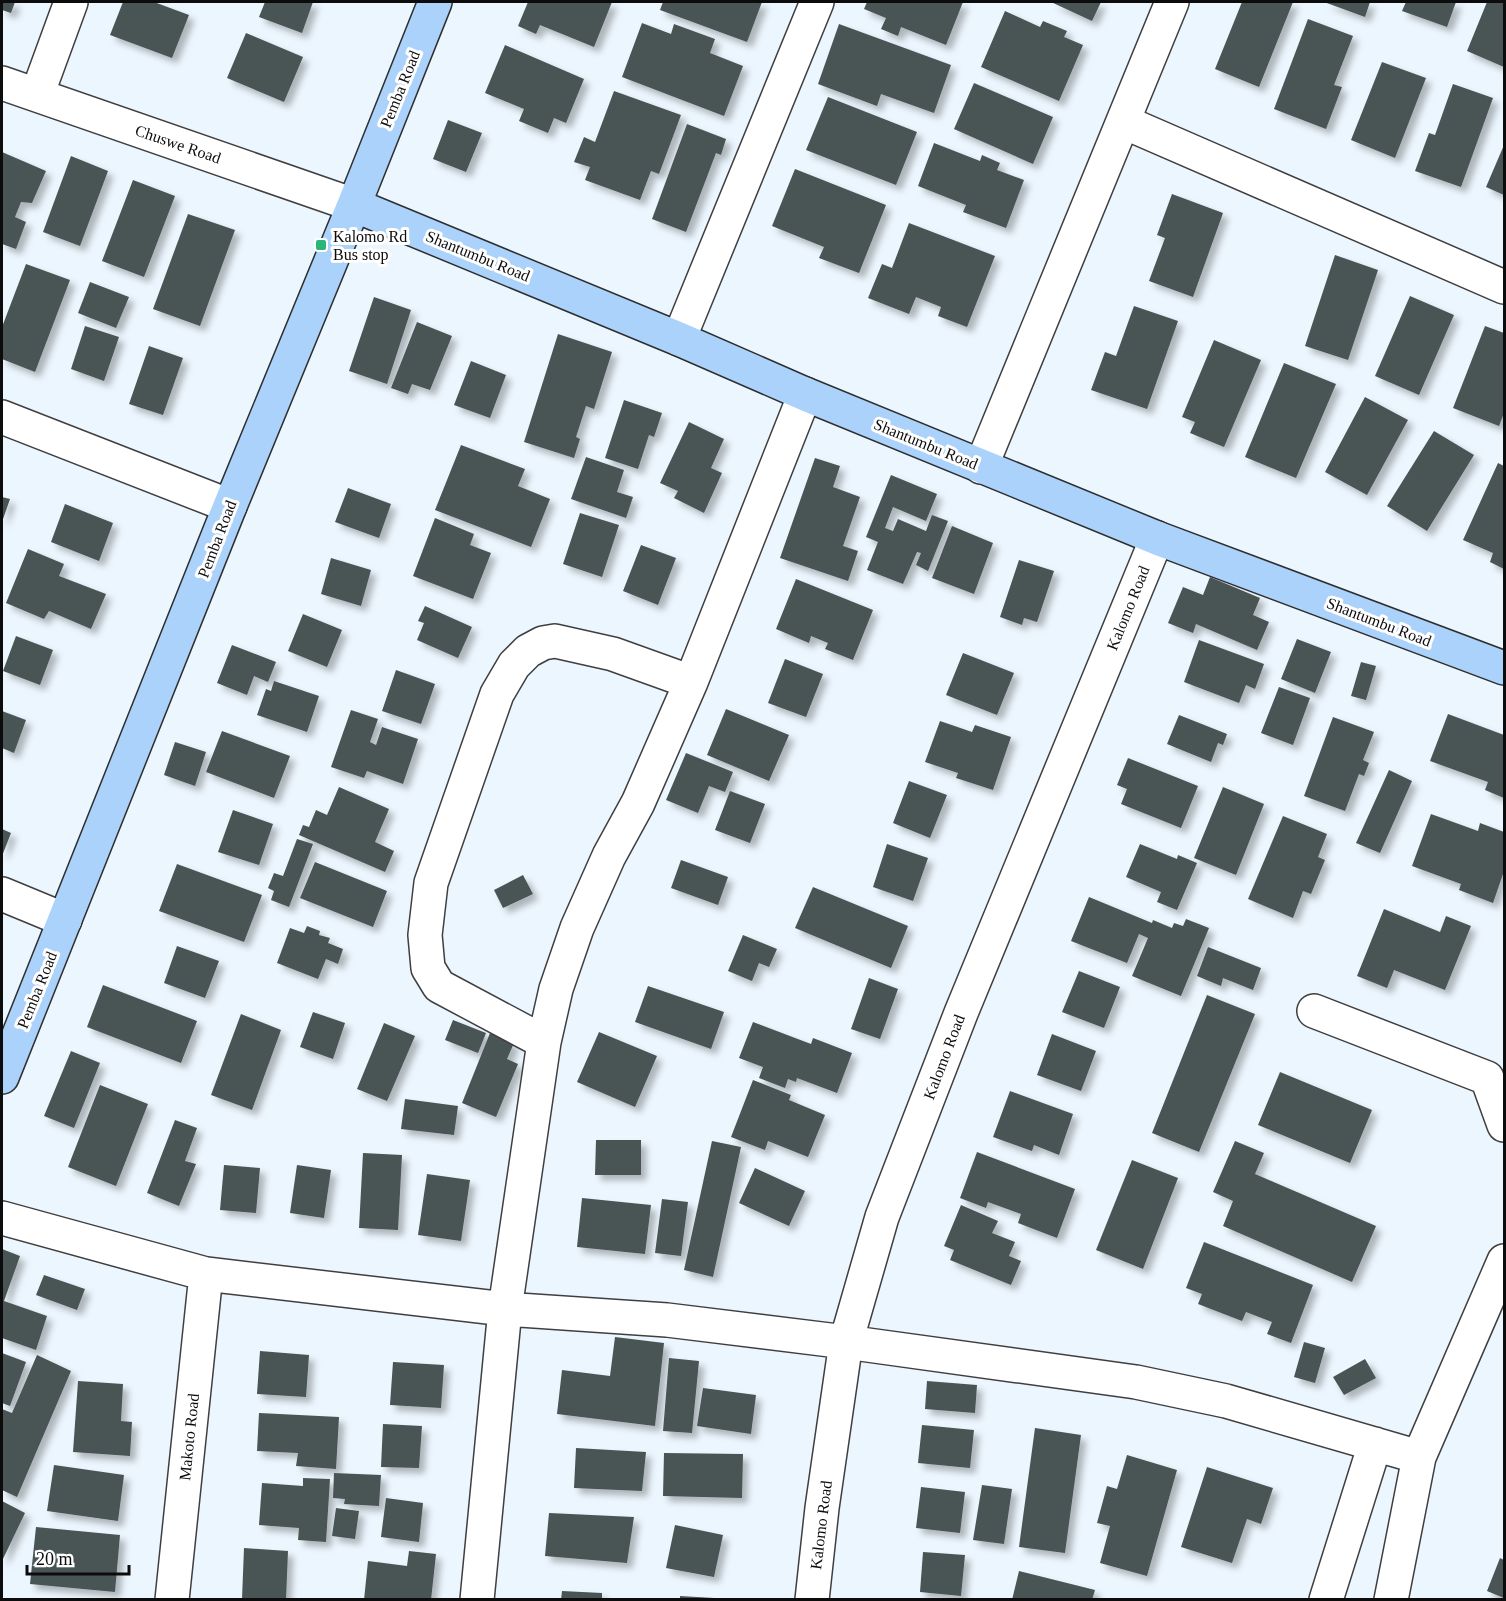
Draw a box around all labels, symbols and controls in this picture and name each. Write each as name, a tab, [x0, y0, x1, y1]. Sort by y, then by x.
street label: Pemba Road	[377, 48, 423, 130]
street label: Chuswe Road	[133, 121, 223, 167]
street label: Shantumbu Road	[424, 227, 532, 285]
place label: Kalomo Rd Bus stop	[333, 228, 407, 264]
marker: Kalomo Rd Bus stop	[314, 238, 328, 252]
street label: Shantumbu Road	[872, 415, 980, 473]
street label: Pemba Road	[194, 498, 240, 580]
street label: Kalomo Road	[1103, 563, 1153, 653]
street label: Shantumbu Road	[1324, 594, 1434, 650]
street label: Pemba Road	[14, 949, 60, 1031]
street label: Kalomo Road	[920, 1012, 968, 1102]
street label: Makoto Road	[176, 1393, 202, 1481]
street label: Kalomo Road	[807, 1480, 835, 1570]
scale bar	[27, 1538, 129, 1576]
text: 20 m	[36, 1549, 73, 1569]

